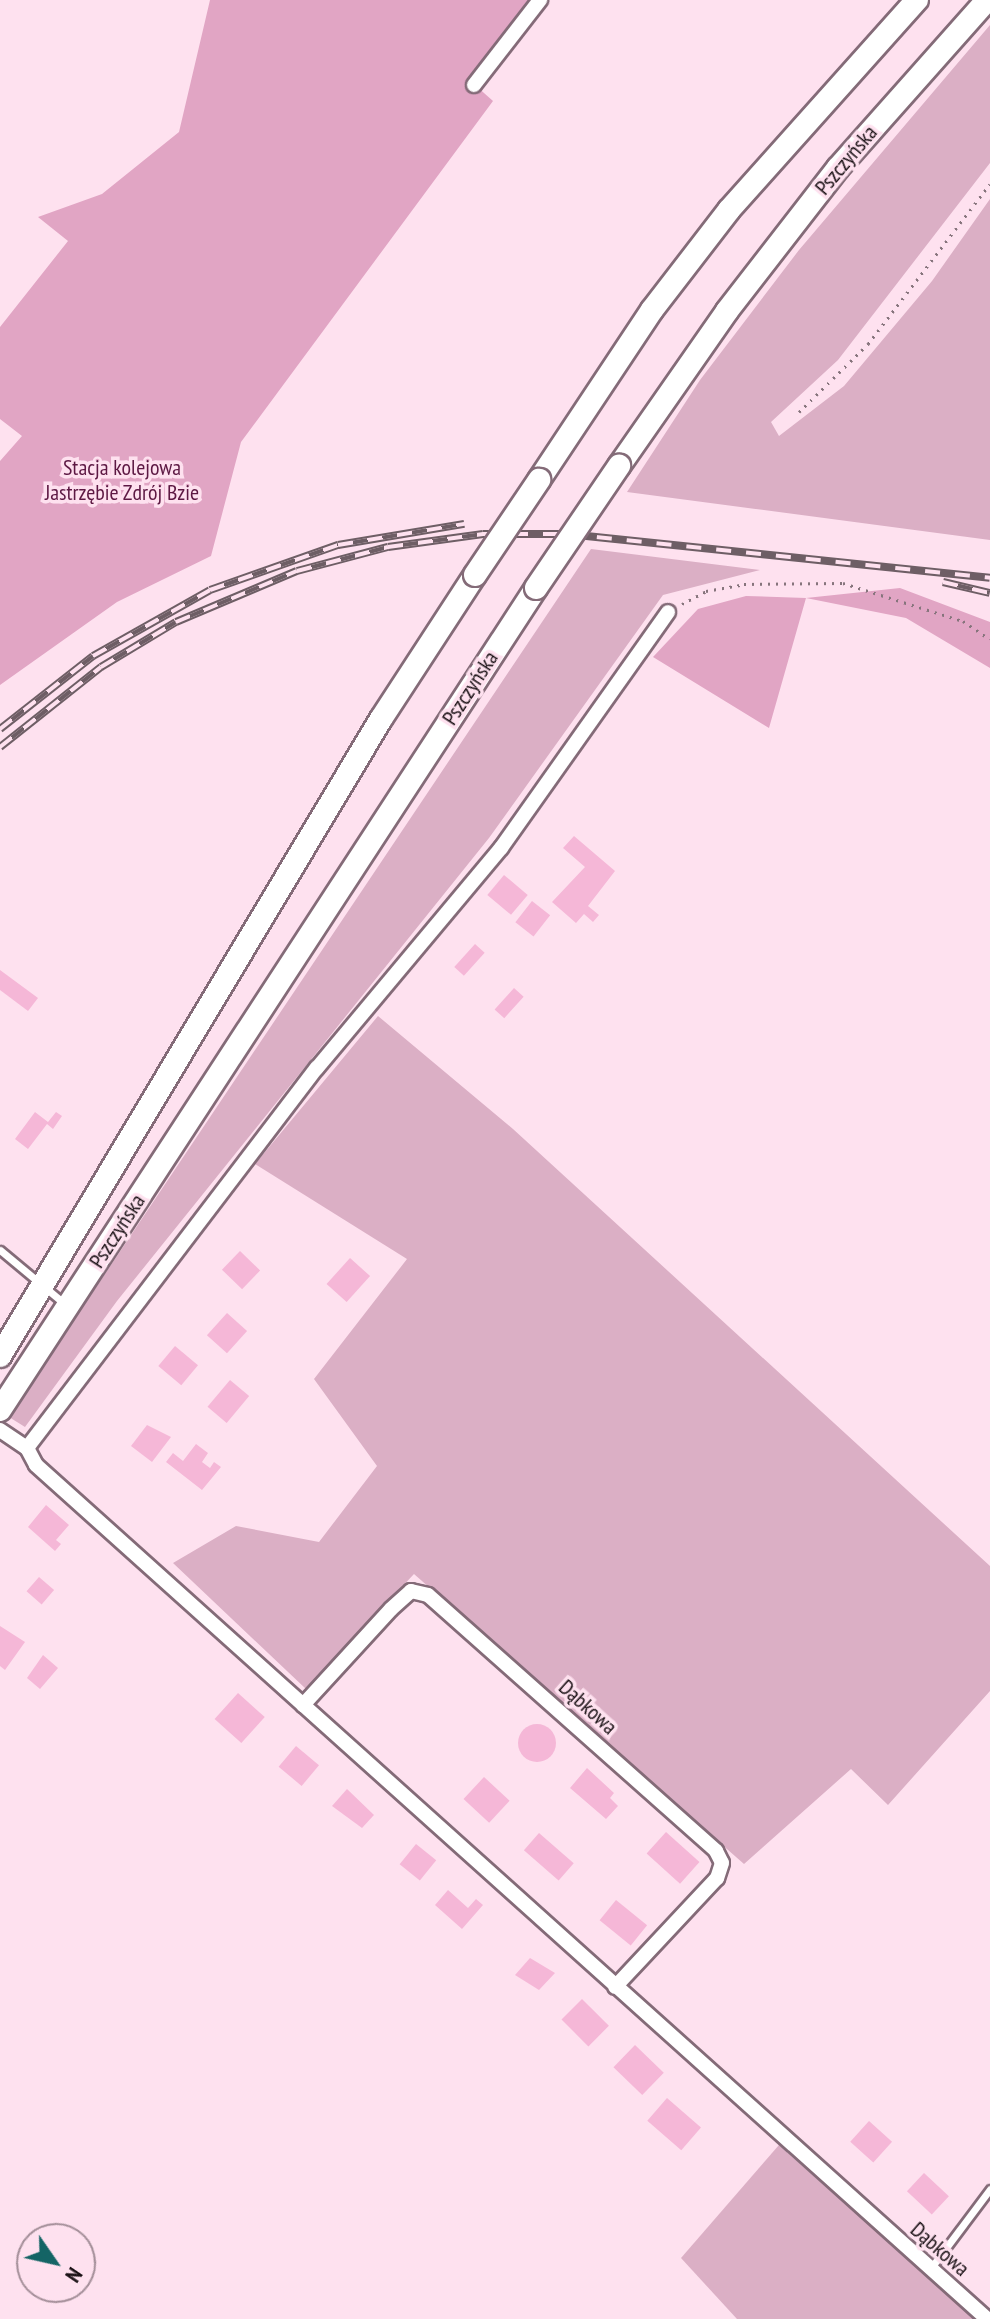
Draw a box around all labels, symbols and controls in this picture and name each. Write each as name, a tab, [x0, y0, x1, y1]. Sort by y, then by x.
street label: Pszczyńska	[809, 120, 883, 200]
park label: Stacja kolejowa Jastrzębie Zdrój Bzie	[45, 454, 199, 506]
street label: Pszczyńska	[436, 646, 504, 730]
street label: Pszczyńska	[83, 1189, 151, 1273]
street label: Dąbkowa	[553, 1674, 623, 1740]
street label: Dąbkowa	[905, 2216, 975, 2282]
north arrow	[16, 2223, 96, 2303]
text: N	[59, 2263, 89, 2288]

